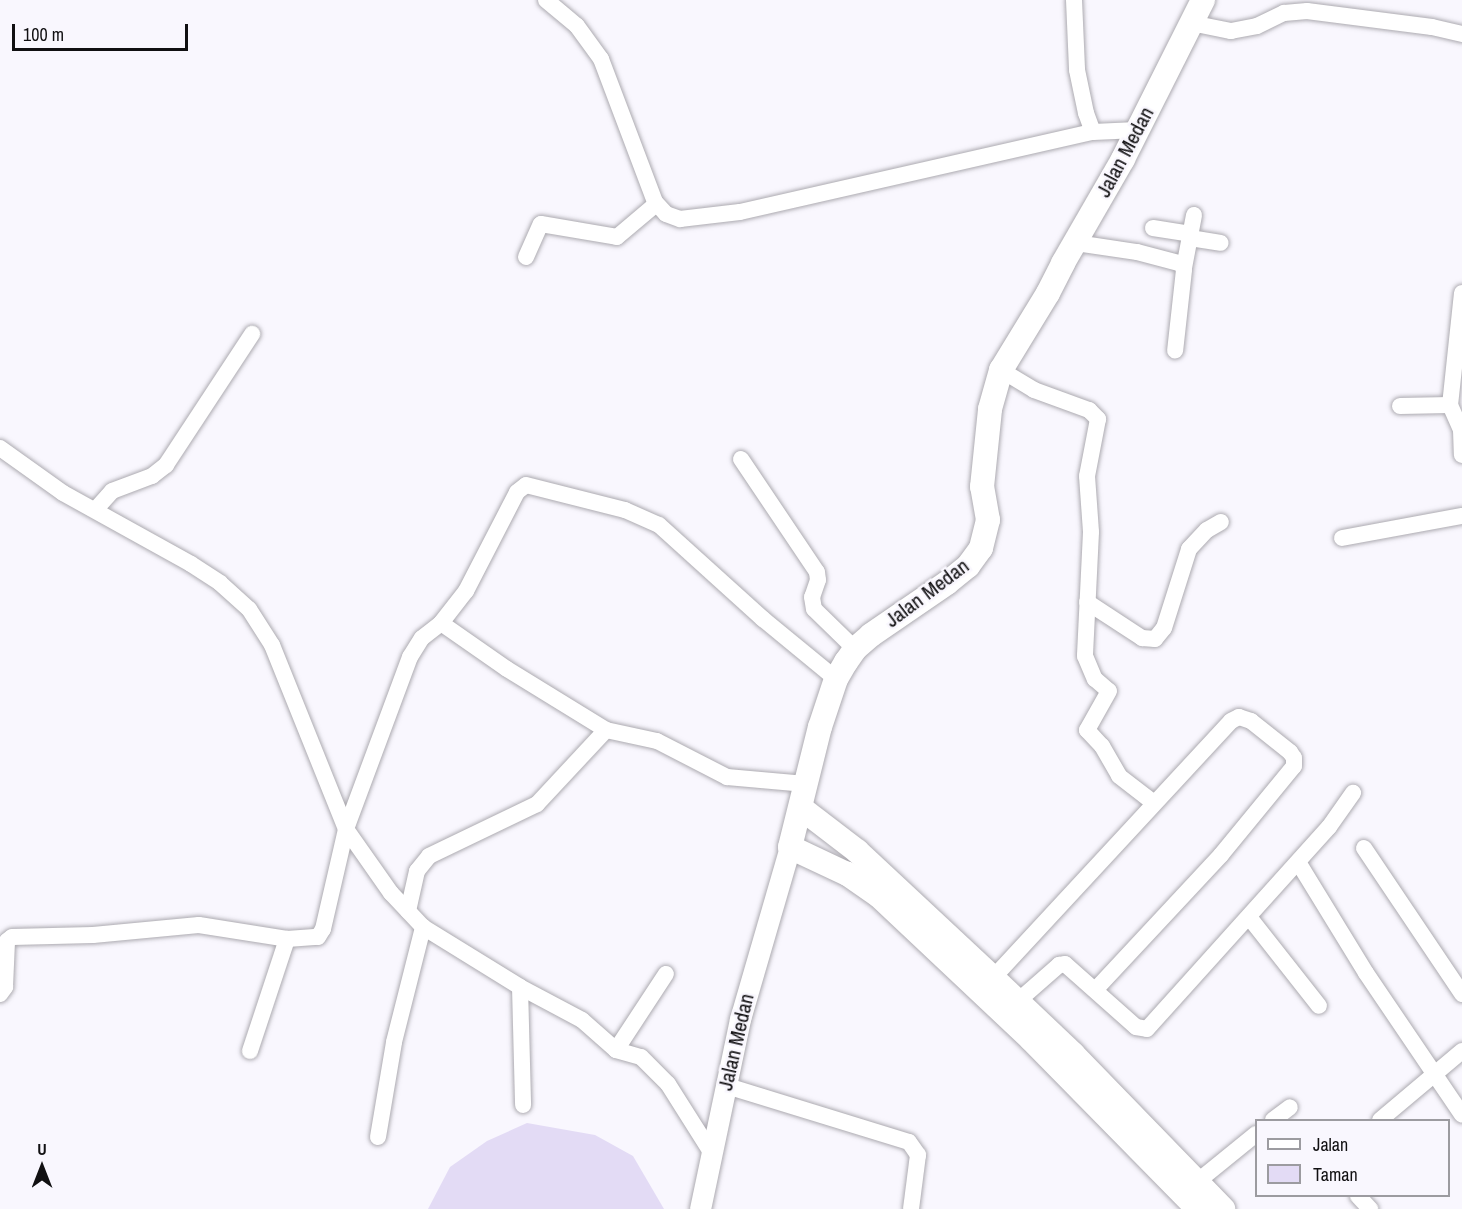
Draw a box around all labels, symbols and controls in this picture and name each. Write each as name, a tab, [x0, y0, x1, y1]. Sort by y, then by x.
scale bar	[15, 12, 190, 50]
text: 100 m	[23, 22, 64, 47]
street label: Jalan Medan	[1091, 103, 1159, 201]
street label: Jalan Medan	[880, 553, 974, 633]
street label: Jalan Medan	[713, 991, 759, 1093]
legend	[1255, 1119, 1450, 1197]
text: Jalan	[1313, 1132, 1348, 1157]
north arrow	[12, 1137, 72, 1197]
text: U	[37, 1138, 47, 1160]
text: Taman	[1313, 1162, 1358, 1187]

